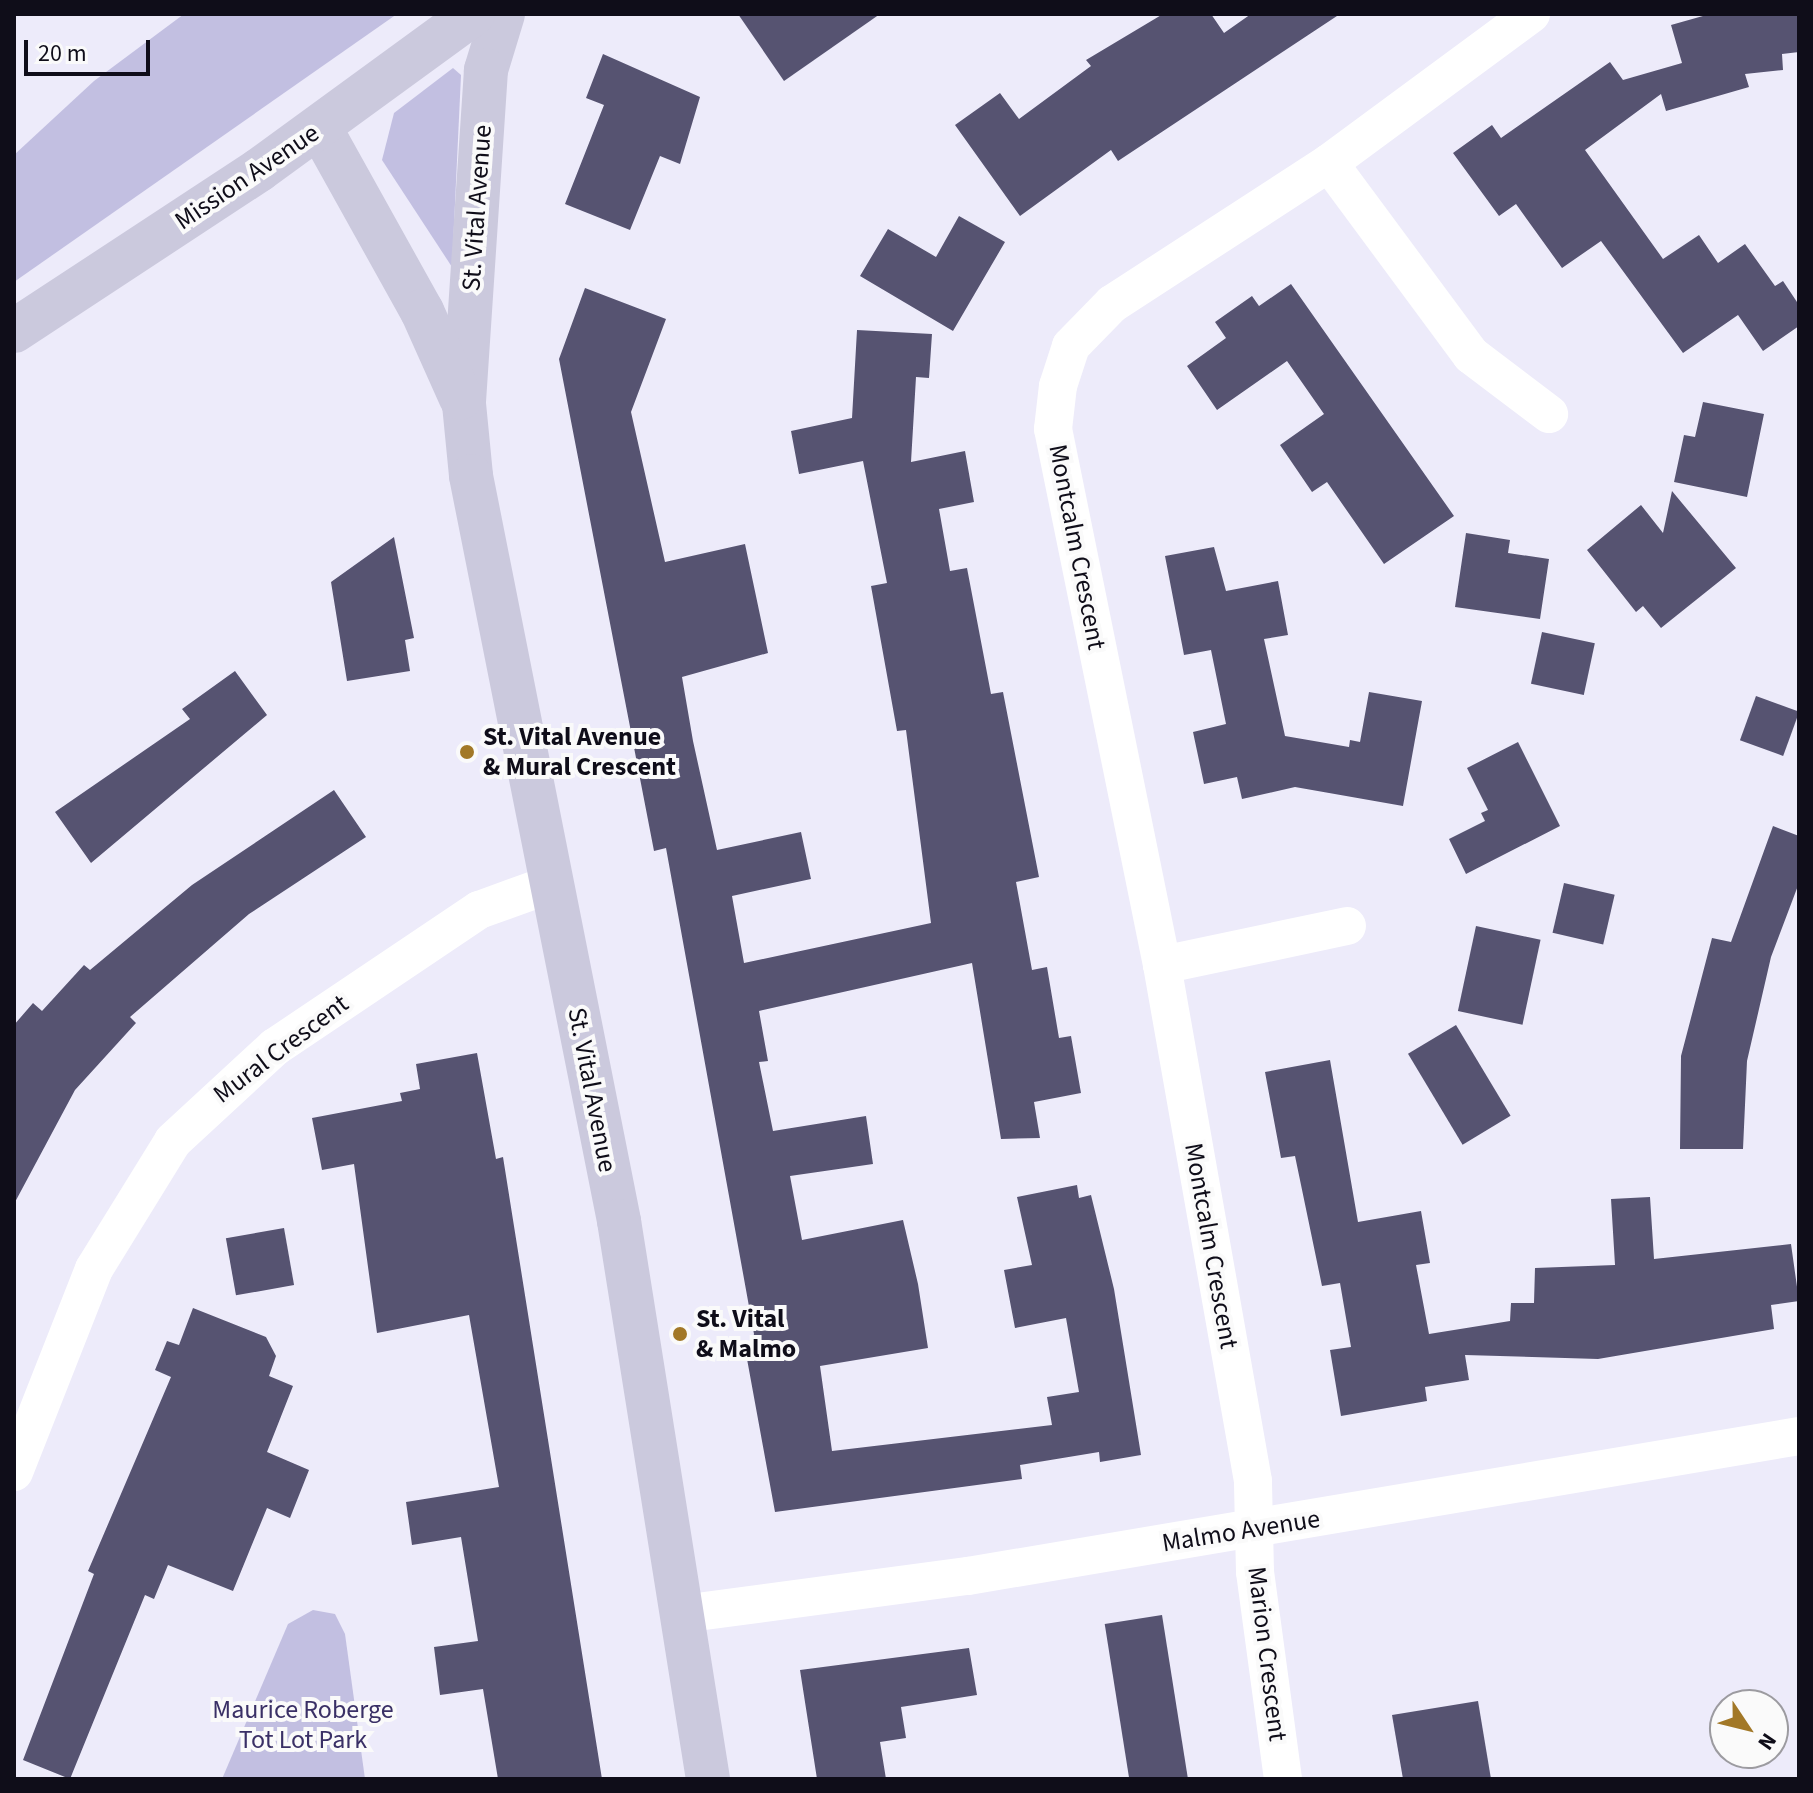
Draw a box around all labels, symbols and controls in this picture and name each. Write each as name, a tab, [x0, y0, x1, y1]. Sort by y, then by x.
scale bar	[28, 24, 154, 74]
text: 20 m	[38, 36, 87, 71]
street label: Mission Avenue	[169, 117, 325, 237]
street label: St. Vital Avenue	[456, 124, 498, 292]
street label: Montcalm Crescent	[1042, 442, 1112, 652]
place label: St. Vital Avenue & Mural Crescent	[483, 721, 676, 782]
marker: St. Vital Avenue & Mural Crescent	[458, 743, 476, 761]
street label: Mural Crescent	[207, 988, 355, 1110]
street label: St. Vital Avenue	[561, 1005, 623, 1175]
street label: Montcalm Crescent	[1178, 1141, 1244, 1351]
place label: St. Vital & Malmo	[696, 1303, 796, 1364]
marker: St. Vital & Malmo	[671, 1325, 689, 1343]
street label: Malmo Avenue	[1160, 1503, 1322, 1559]
street label: Marion Crescent	[1241, 1565, 1293, 1743]
north arrow	[1709, 1689, 1789, 1769]
park label: Maurice Roberge Tot Lot Park	[212, 1694, 394, 1756]
text: N	[1750, 1726, 1784, 1757]

